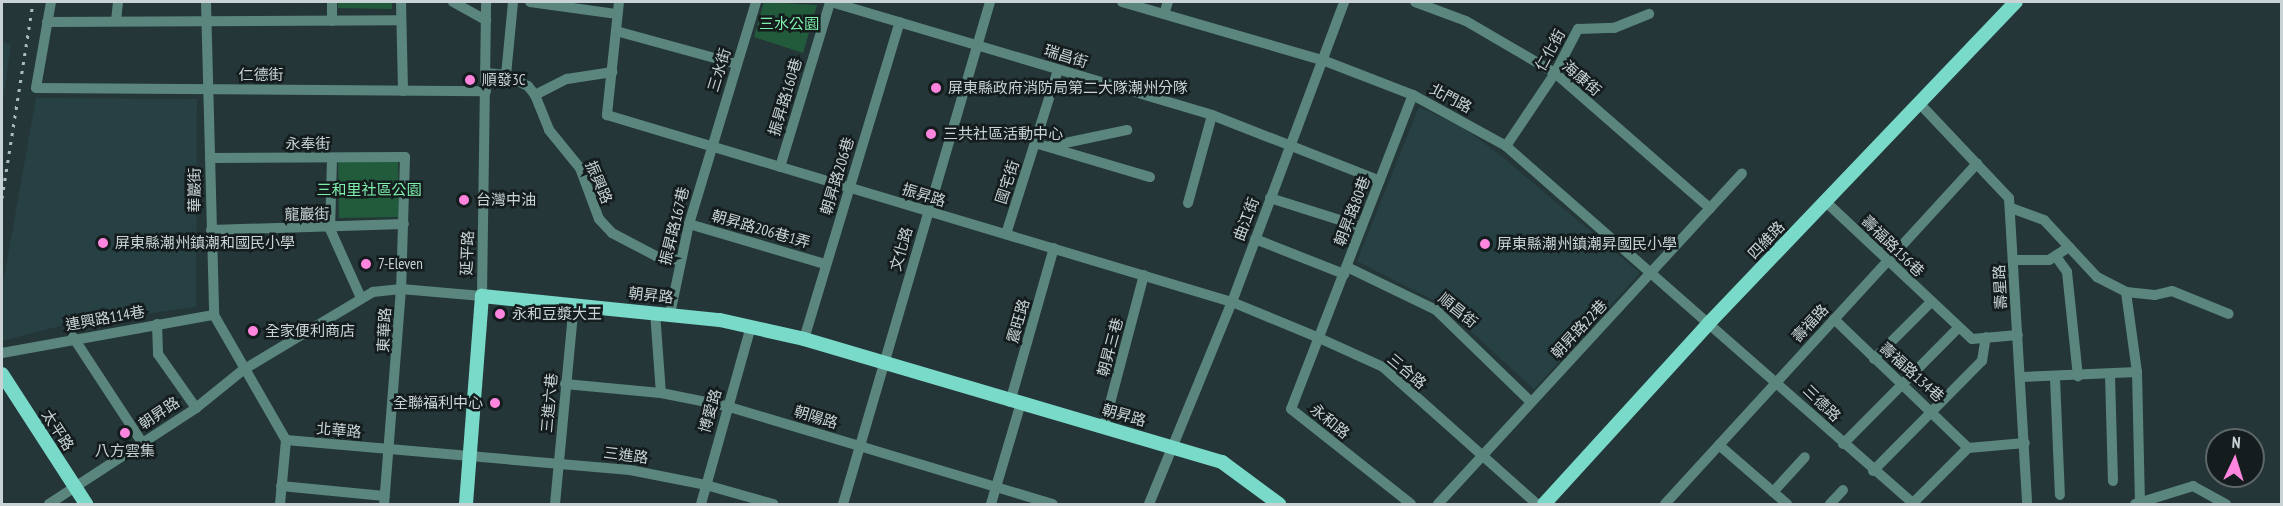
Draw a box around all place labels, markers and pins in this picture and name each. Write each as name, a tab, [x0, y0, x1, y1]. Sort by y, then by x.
place label: 順發3C	[482, 71, 526, 89]
marker: 順發3C	[463, 73, 477, 87]
place label: 屏東縣政府消防局第二大隊潮州分隊	[948, 79, 1188, 97]
marker: 屏東縣政府消防局第二大隊潮州分隊	[929, 81, 943, 95]
place label: 三共社區活動中心	[943, 125, 1063, 143]
marker: 三共社區活動中心	[924, 127, 938, 141]
place label: 台灣中油	[476, 191, 536, 209]
marker: 台灣中油	[457, 193, 471, 207]
place label: 屏東縣潮州鎮潮和國民小學	[115, 234, 295, 252]
place label: 屏東縣潮州鎮潮昇國民小學	[1497, 235, 1677, 253]
marker: 屏東縣潮州鎮潮和國民小學	[96, 236, 110, 250]
marker: 屏東縣潮州鎮潮昇國民小學	[1478, 237, 1492, 251]
place label: 7-Eleven	[378, 255, 423, 273]
marker: 7-Eleven	[359, 257, 373, 271]
place label: 永和豆漿大王	[512, 305, 602, 323]
marker: 永和豆漿大王	[493, 307, 507, 321]
place label: 全家便利商店	[265, 322, 355, 340]
marker: 全家便利商店	[246, 324, 260, 338]
place label: 全聯福利中心	[393, 394, 483, 412]
marker: 全聯福利中心	[488, 396, 502, 410]
marker: 八方雲集	[118, 426, 132, 440]
place label: 八方雲集	[95, 442, 155, 460]

